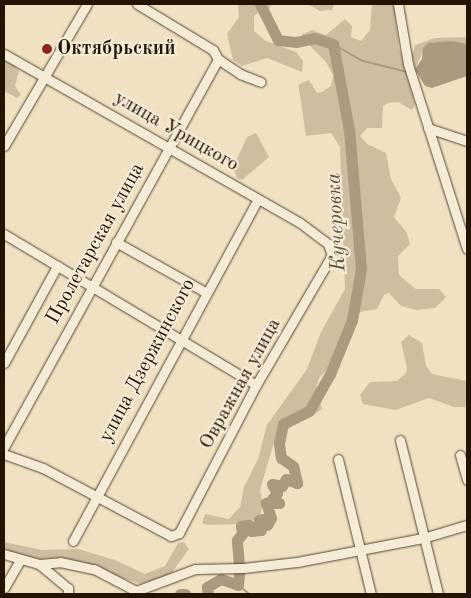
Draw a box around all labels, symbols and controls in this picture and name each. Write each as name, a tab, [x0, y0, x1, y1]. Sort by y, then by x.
place label: Октябрьский	[57, 37, 176, 61]
marker: Октябрьский	[41, 43, 53, 55]
street label: улица Урицкого	[109, 87, 243, 177]
street label: Пролетарская улица	[42, 159, 150, 329]
water label: Кучеровка	[322, 172, 352, 272]
street label: улица Дзержинского	[95, 275, 201, 447]
street label: Овражная улица	[195, 314, 287, 454]

